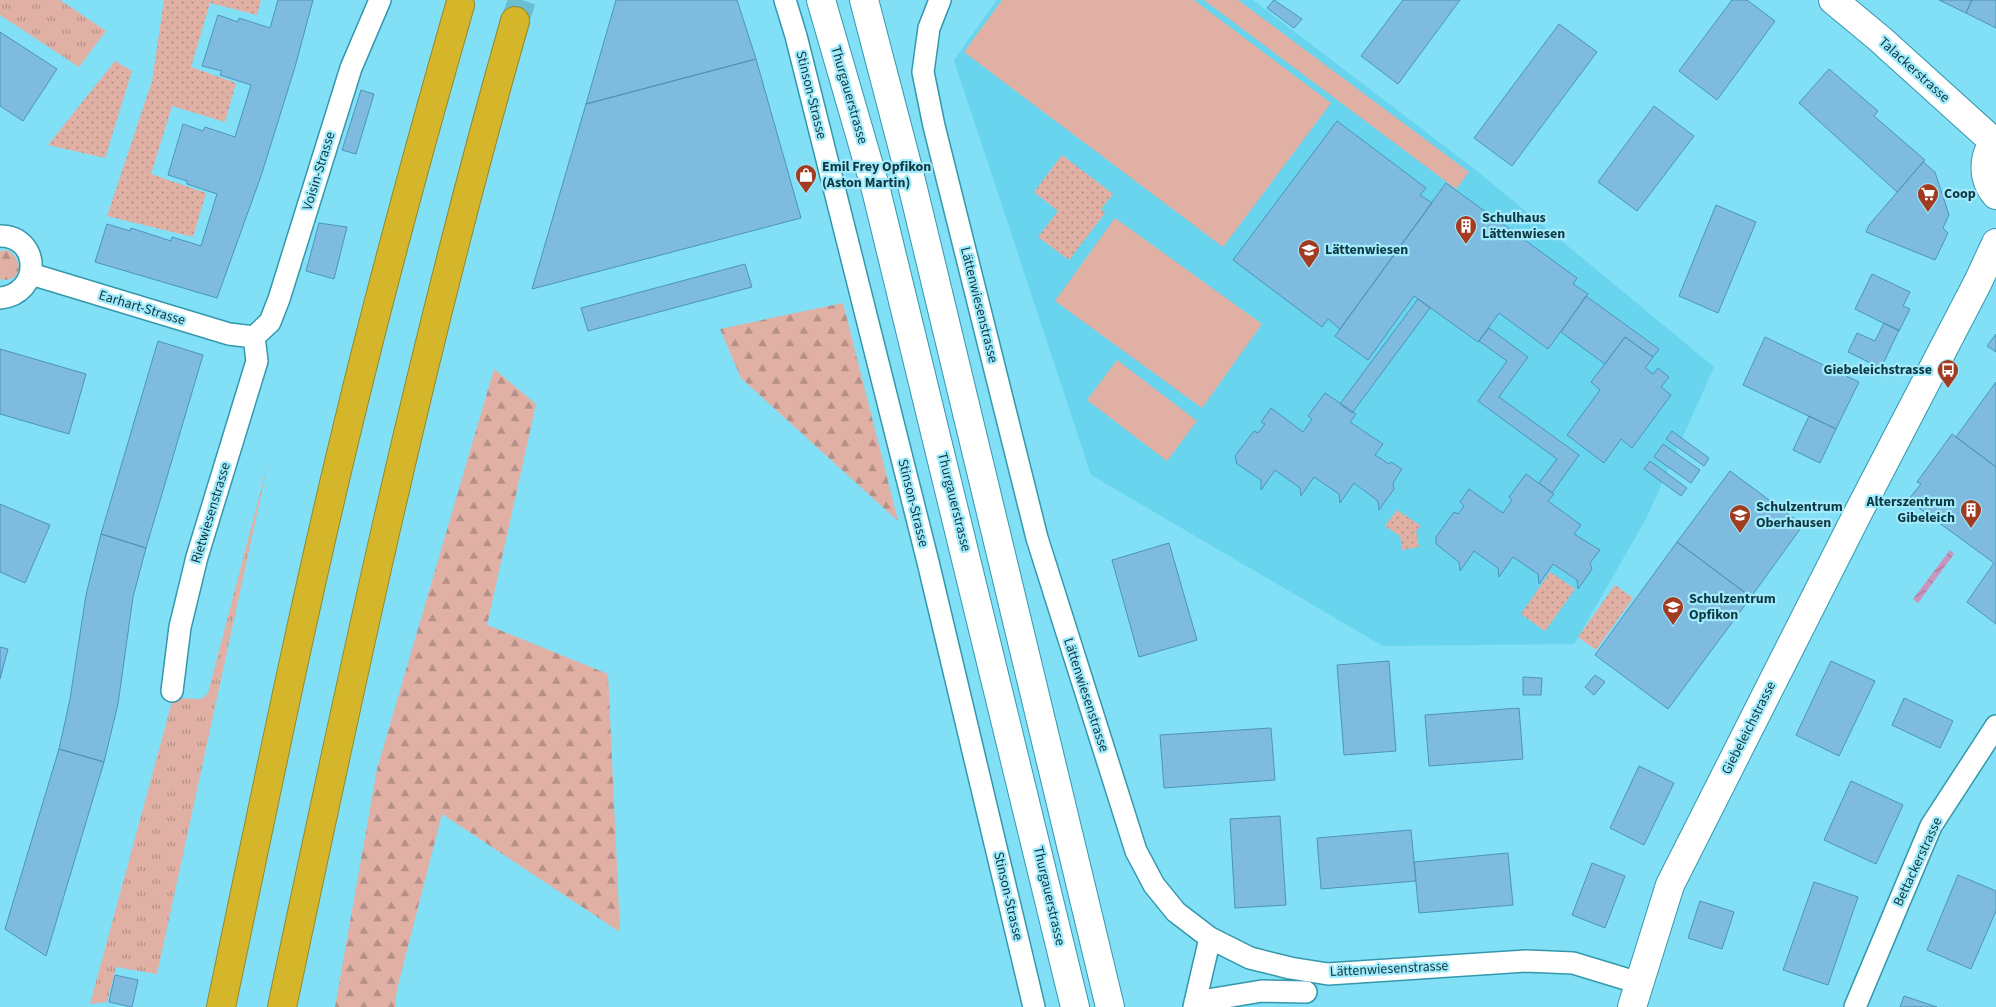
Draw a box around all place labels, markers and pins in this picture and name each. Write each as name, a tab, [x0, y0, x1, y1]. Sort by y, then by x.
place label: Emil Frey Opfikon (Aston Martin)	[822, 157, 931, 193]
shop icon: Emil Frey Opfikon (Aston Martin)	[794, 163, 818, 194]
supermarket icon: Coop	[1916, 182, 1940, 213]
place label: Coop	[1944, 184, 1976, 204]
place label: Schulhaus Lättenwiesen	[1482, 208, 1565, 244]
building icon: Schulhaus Lättenwiesen	[1454, 214, 1478, 245]
school or university icon: Lättenwiesen	[1297, 238, 1321, 269]
place label: Lättenwiesen	[1325, 240, 1408, 260]
bus stop icon: Giebeleichstrasse	[1936, 358, 1960, 389]
place label: Giebeleichstrasse	[1824, 360, 1932, 380]
place label: Alterszentrum Gibeleich	[1866, 492, 1955, 528]
place label: Schulzentrum Oberhausen	[1756, 497, 1843, 533]
building icon: Alterszentrum Gibeleich	[1959, 498, 1983, 529]
school or university icon: Schulzentrum Oberhausen	[1728, 503, 1752, 534]
place label: Schulzentrum Opfikon	[1689, 589, 1776, 625]
school or university icon: Schulzentrum Opfikon	[1661, 595, 1685, 626]

